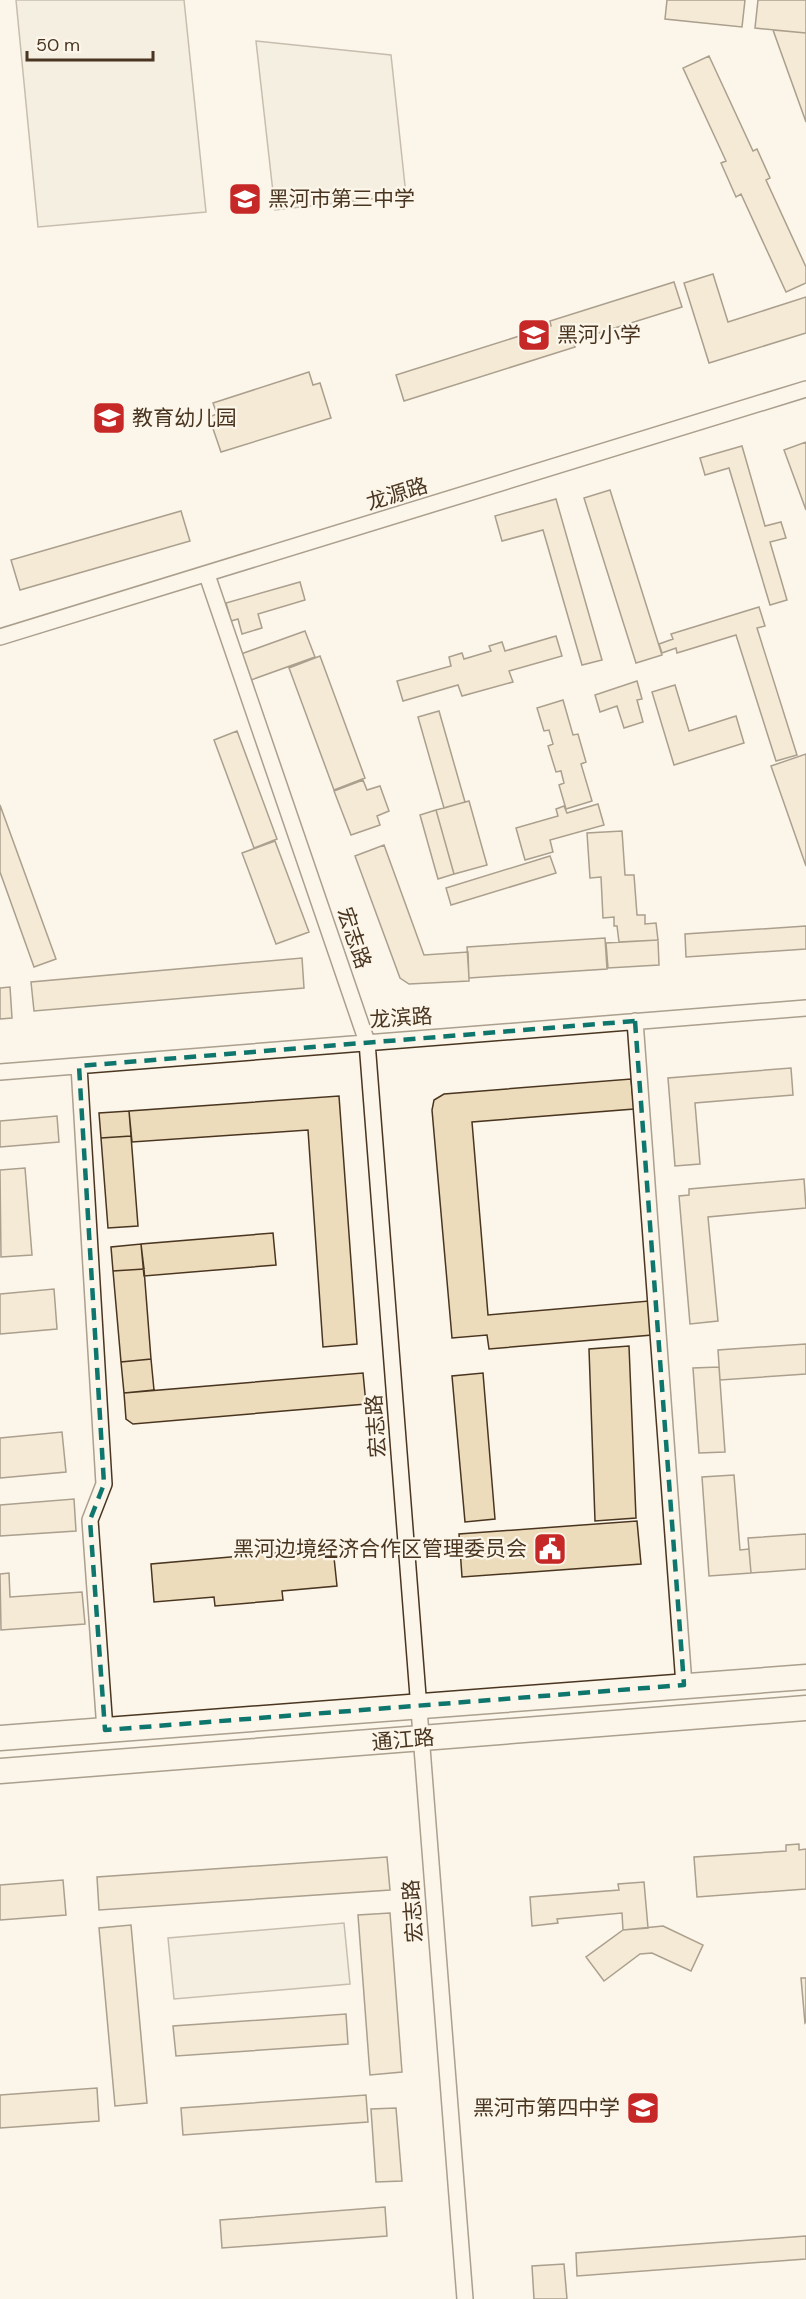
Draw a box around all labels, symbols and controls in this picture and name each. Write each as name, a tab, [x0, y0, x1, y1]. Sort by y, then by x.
scale bar	[27, 24, 153, 62]
text: 50 m	[36, 33, 80, 57]
school or university icon: 黑河市第三中学	[227, 181, 263, 217]
place label: 黑河市第三中学	[268, 185, 415, 213]
school or university icon: 黑河小学	[516, 317, 552, 353]
place label: 黑河小学	[557, 321, 641, 349]
school or university icon: 教育幼儿园	[91, 400, 127, 436]
place label: 教育幼儿园	[132, 404, 237, 432]
street label: 龙源路	[363, 471, 431, 517]
street label: 宏志路	[331, 904, 377, 972]
street label: 龙滨路	[369, 1002, 433, 1034]
street label: 宏志路	[360, 1394, 392, 1458]
public building icon: 黑河边境经济合作区管理委员会	[532, 1531, 568, 1567]
place label: 黑河边境经济合作区管理委员会	[233, 1535, 527, 1563]
street label: 通江路	[370, 1723, 436, 1757]
street label: 宏志路	[397, 1879, 429, 1943]
school or university icon: 黑河市第四中学	[625, 2090, 661, 2126]
place label: 黑河市第四中学	[473, 2094, 620, 2122]

